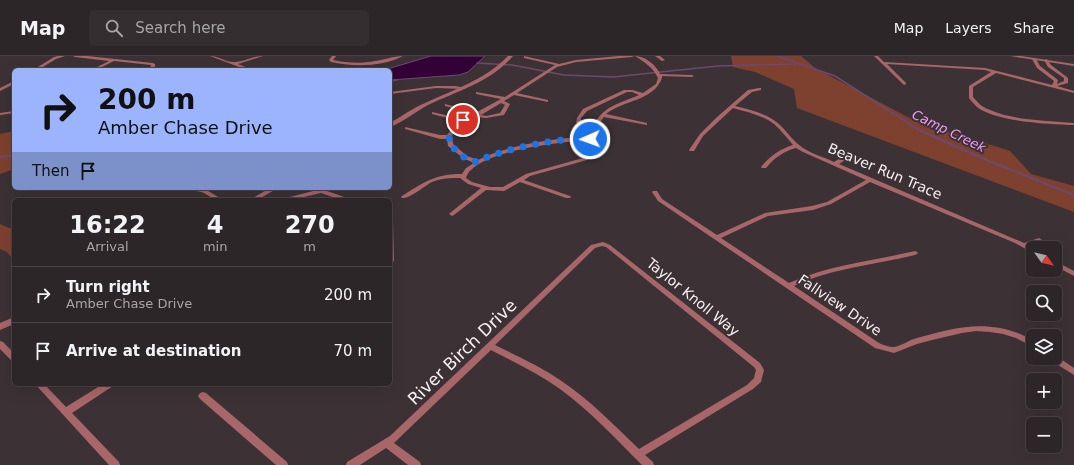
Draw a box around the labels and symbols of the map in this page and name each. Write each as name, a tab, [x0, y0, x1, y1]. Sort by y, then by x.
pin	[446, 103, 480, 137]
water label: Camp Creek	[910, 107, 989, 155]
position arrow	[569, 118, 611, 160]
street label: Beaver Run Trace	[826, 140, 944, 202]
north arrow	[1026, 241, 1062, 277]
street label: Taylor Knoll Way	[643, 254, 742, 339]
street label: Fallview Drive	[795, 271, 885, 339]
street label: River Birch Drive	[404, 295, 520, 409]

